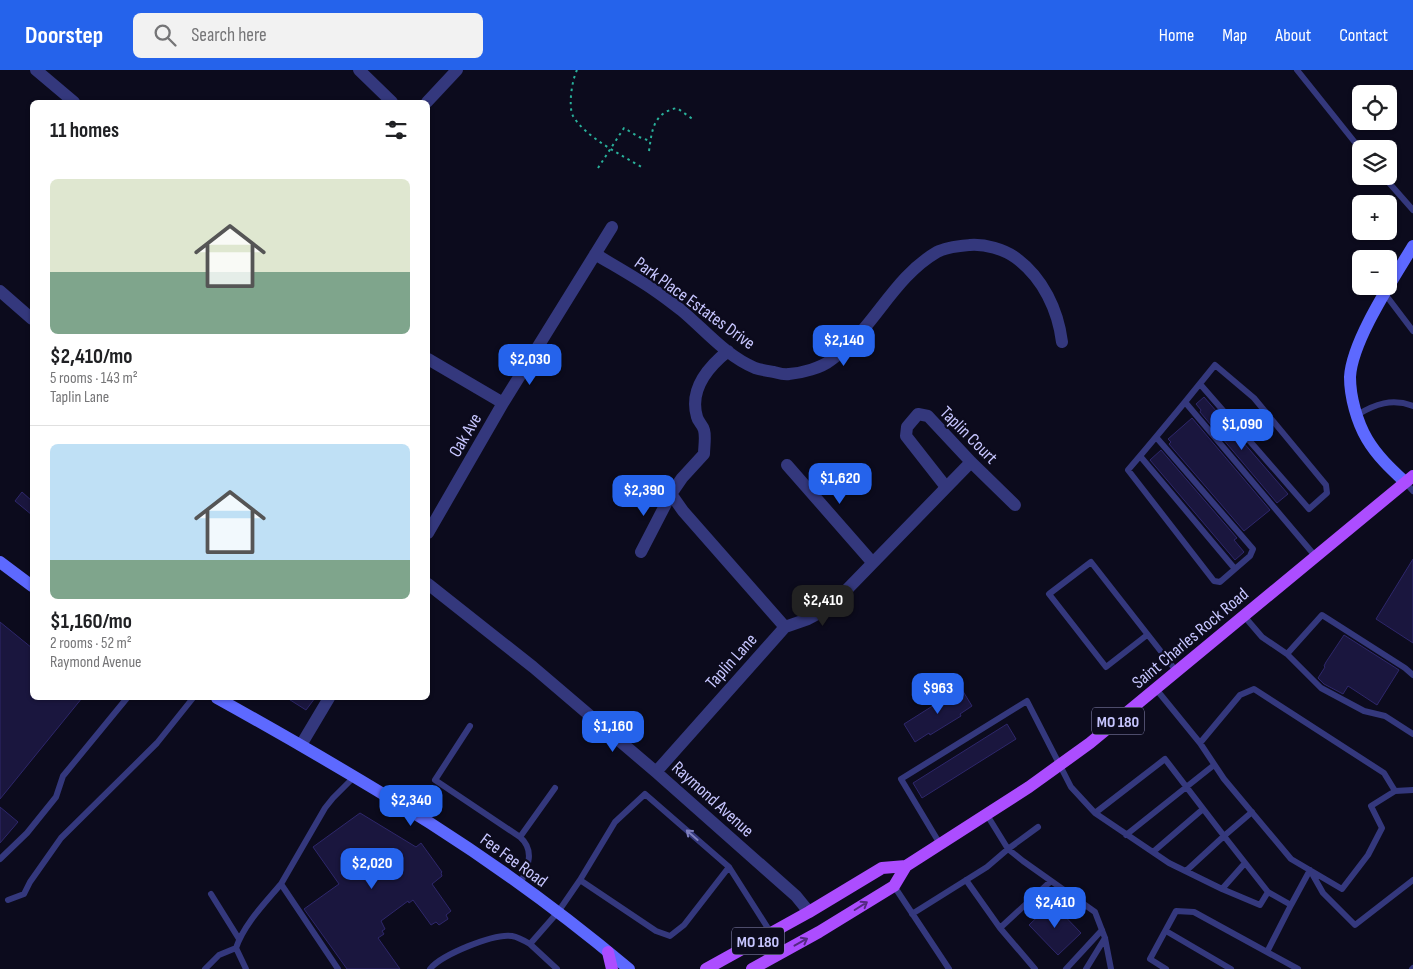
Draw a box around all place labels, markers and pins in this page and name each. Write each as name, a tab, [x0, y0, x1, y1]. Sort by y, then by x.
pin: $2,140	[803, 324, 885, 367]
pin: $2,030	[489, 344, 571, 386]
pin: $1,090	[1201, 408, 1283, 451]
pin: $1,620	[799, 462, 881, 505]
pin: $2,390	[603, 474, 685, 517]
pin: $2,410	[782, 584, 864, 627]
pin: $963	[908, 672, 968, 715]
pin: $1,160	[572, 710, 654, 753]
pin: $2,340	[370, 784, 452, 827]
pin: $2,020	[331, 848, 413, 890]
pin: $2,410	[1014, 886, 1096, 929]

